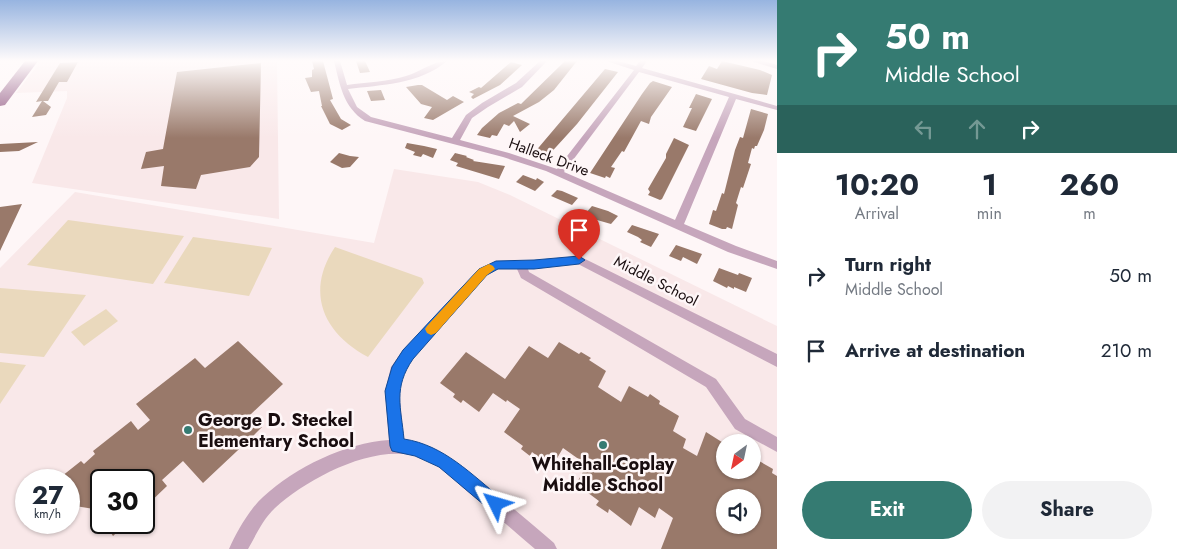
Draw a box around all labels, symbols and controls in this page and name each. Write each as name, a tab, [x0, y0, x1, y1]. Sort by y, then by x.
text: 50 m	[885, 12, 970, 62]
icon: right	[802, 20, 867, 85]
text: Middle School	[885, 58, 1020, 90]
icon: left	[910, 115, 938, 143]
icon: ahead	[963, 115, 991, 143]
icon: right	[1016, 115, 1044, 143]
street label: Halleck Drive	[506, 132, 593, 182]
text: 10:20	[835, 163, 919, 206]
text: 1	[982, 163, 997, 206]
text: 260	[1060, 163, 1119, 206]
text: Arrival	[855, 202, 899, 225]
text: min	[977, 202, 1002, 225]
text: m	[1083, 202, 1096, 225]
pin	[558, 209, 600, 260]
icon: arrive	[565, 216, 593, 244]
street label: Middle School	[610, 250, 702, 312]
text: Turn right	[845, 251, 931, 278]
icon: right	[802, 262, 830, 290]
text: 50 m	[1109, 262, 1152, 289]
text: Middle School	[845, 278, 943, 301]
icon: arrive	[802, 337, 830, 365]
text: Arrive at destination	[845, 337, 1025, 364]
text: 210 m	[1101, 337, 1152, 364]
place label: George D. Steckel Elementary School	[198, 407, 354, 454]
marker: George D. Steckel Elementary School	[182, 424, 194, 436]
north arrow	[716, 434, 761, 479]
map controls	[716, 434, 761, 534]
marker: Whitehall-Coplay Middle School	[597, 439, 609, 451]
place label: Whitehall-Coplay Middle School	[532, 451, 675, 498]
speed limit sign: 30	[90, 469, 155, 534]
text: 27	[32, 477, 63, 513]
position arrow	[469, 477, 521, 529]
button: Exit	[802, 481, 972, 539]
button: Share	[982, 481, 1152, 539]
button: sound	[716, 489, 761, 534]
text: km/h	[34, 505, 61, 523]

